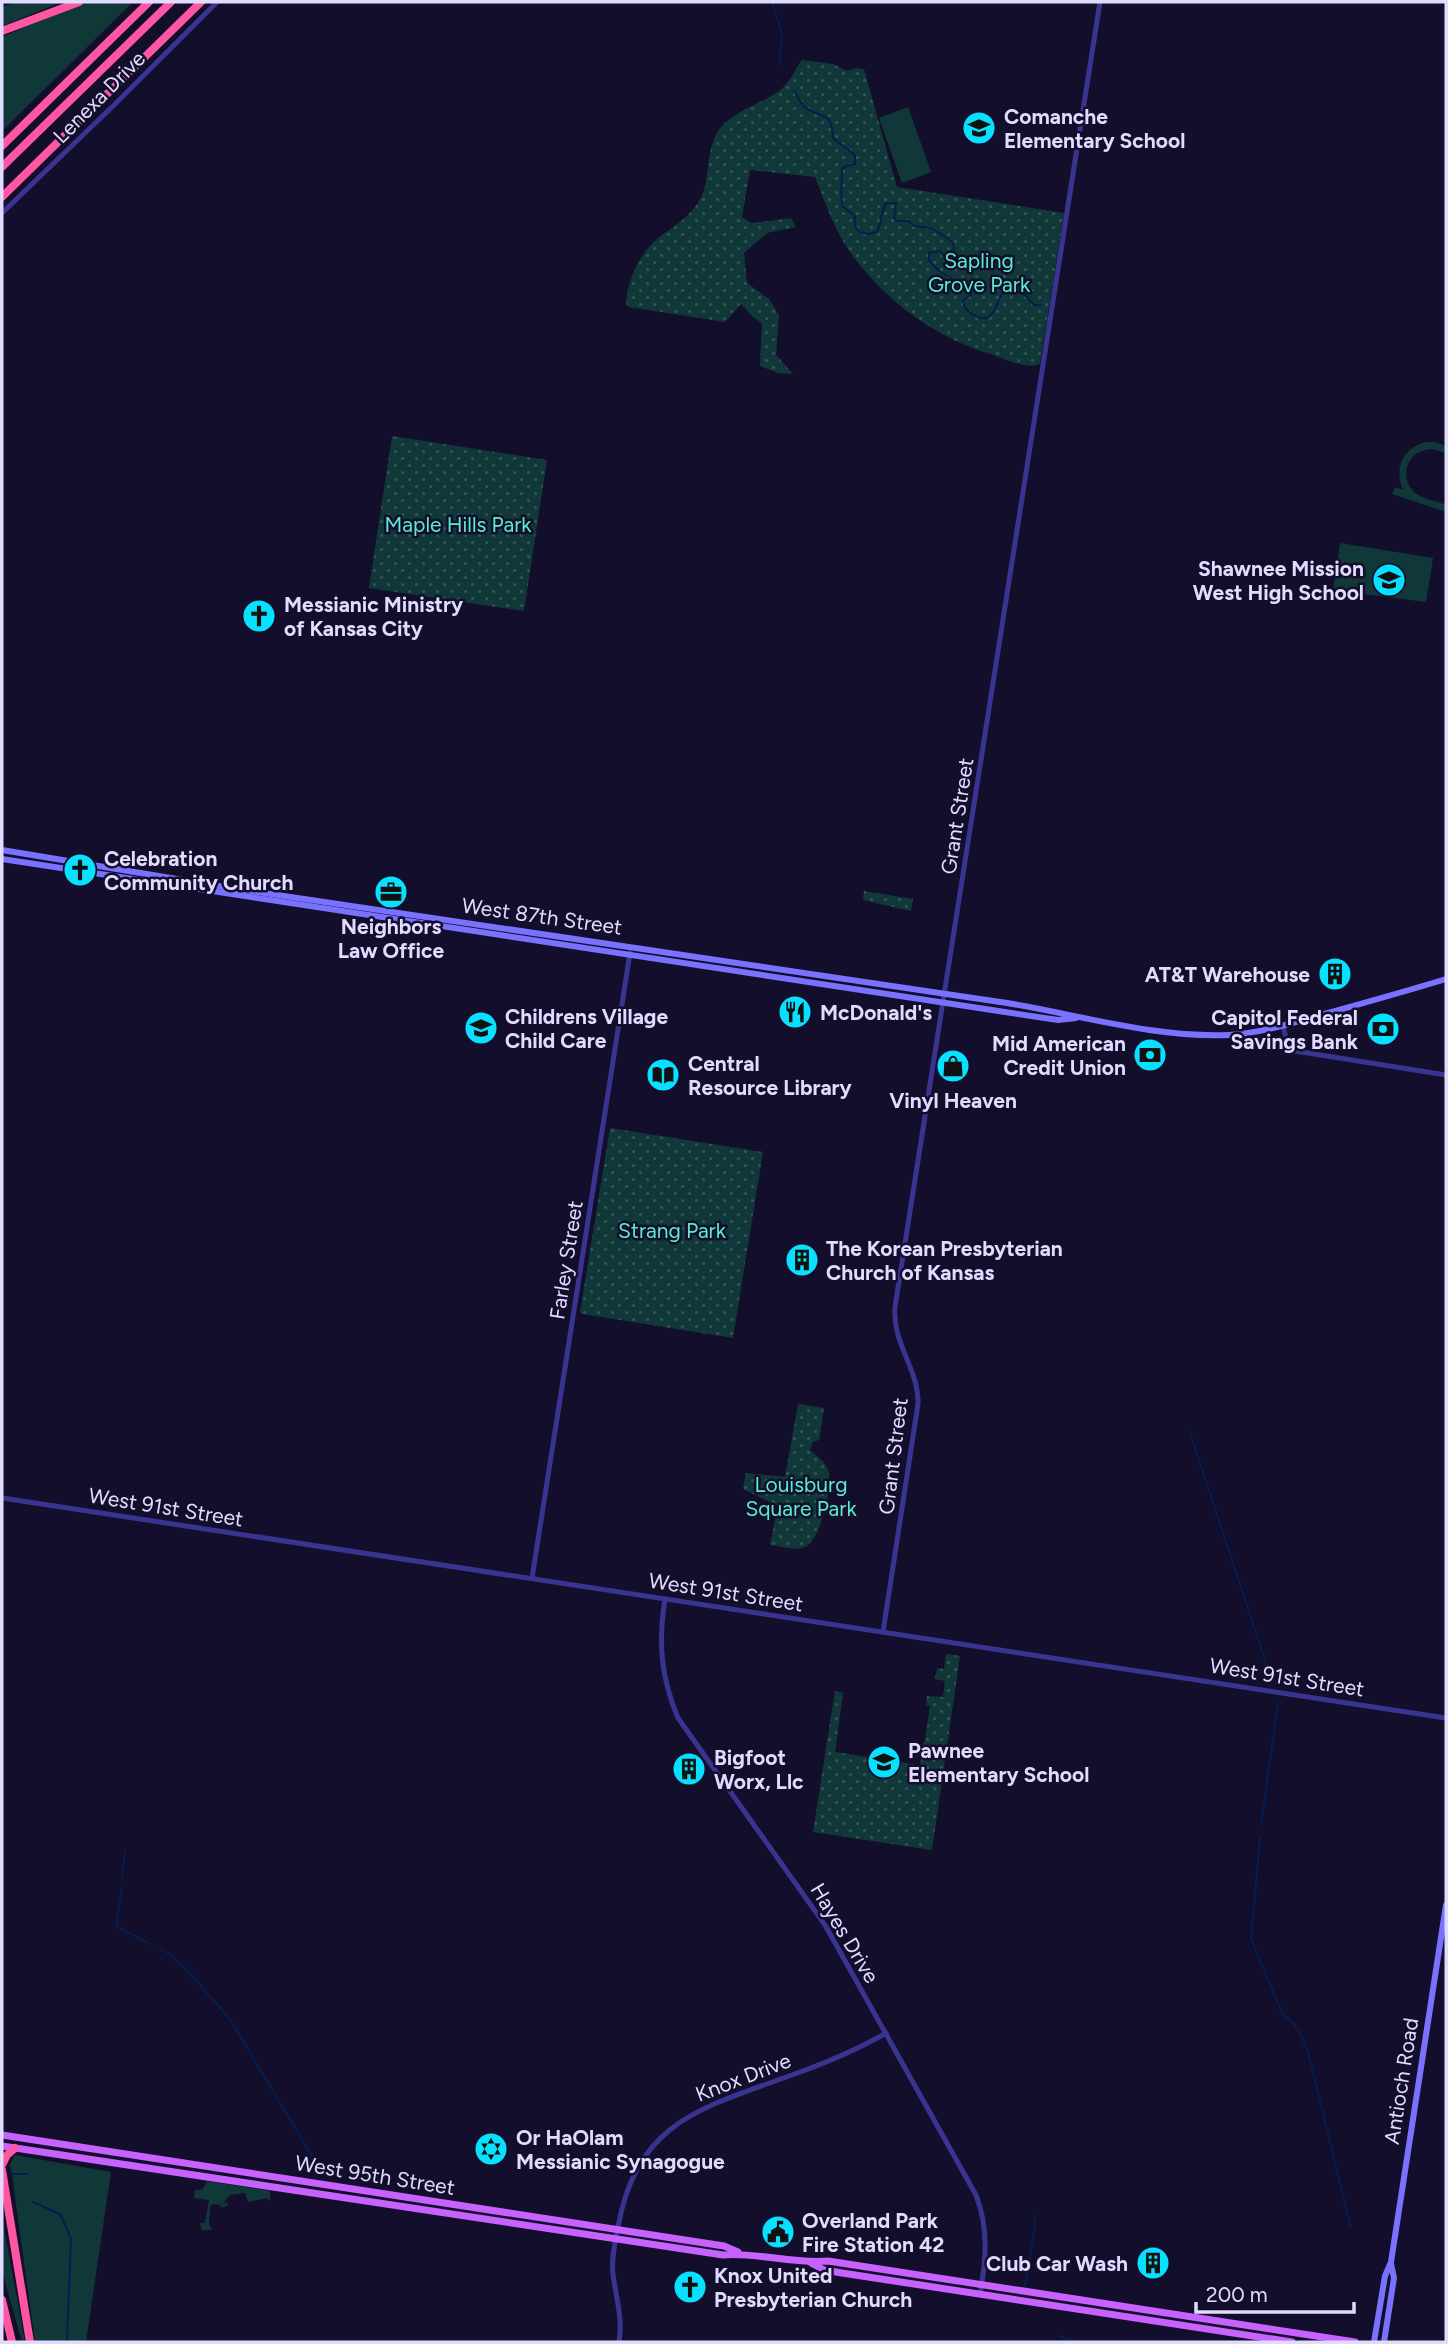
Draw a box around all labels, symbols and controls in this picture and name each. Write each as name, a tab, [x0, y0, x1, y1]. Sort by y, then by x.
street label: Lenexa Drive	[48, 46, 150, 148]
place label: Comanche Elementary School	[1004, 104, 1185, 153]
school or university icon: Comanche Elementary School	[960, 109, 998, 147]
park label: Sapling Grove Park	[928, 248, 1031, 297]
park label: Maple Hills Park	[385, 512, 532, 537]
place label: Shawnee Mission West High School	[1193, 556, 1364, 605]
school or university icon: Shawnee Mission West High School	[1370, 561, 1408, 599]
place label: Messianic Ministry of Kansas City	[284, 592, 464, 641]
church icon: Messianic Ministry of Kansas City	[240, 597, 278, 635]
street label: Grant Street	[935, 756, 979, 876]
place label: Celebration Community Church	[104, 846, 293, 895]
church icon: Celebration Community Church	[61, 851, 99, 889]
office icon: Neighbors Law Office	[372, 873, 410, 911]
street label: West 87th Street	[460, 892, 624, 940]
place label: Neighbors Law Office	[338, 914, 445, 963]
building icon: AT&T Warehouse	[1316, 955, 1354, 993]
place label: AT&T Warehouse	[1145, 962, 1310, 987]
restaurant icon: McDonald's	[776, 993, 814, 1031]
place label: McDonald's	[820, 1000, 932, 1025]
place label: Childrens Village Child Care	[505, 1004, 668, 1053]
place label: Capitol Federal Savings Bank	[1211, 1005, 1359, 1054]
school or university icon: Childrens Village Child Care	[462, 1009, 500, 1047]
bank icon: Capitol Federal Savings Bank	[1364, 1010, 1402, 1048]
place label: Mid American Credit Union	[992, 1031, 1126, 1080]
bank icon: Mid American Credit Union	[1131, 1036, 1169, 1074]
shop icon: Vinyl Heaven	[934, 1047, 972, 1085]
place label: Central Resource Library	[688, 1051, 853, 1100]
library icon: Central Resource Library	[644, 1056, 682, 1094]
place label: Vinyl Heaven	[889, 1088, 1017, 1113]
street label: Farley Street	[544, 1199, 588, 1321]
park label: Strang Park	[618, 1218, 727, 1243]
place label: The Korean Presbyterian Church of Kansas	[826, 1236, 1063, 1285]
building icon: The Korean Presbyterian Church of Kansas	[783, 1241, 821, 1279]
street label: Grant Street	[873, 1396, 913, 1516]
park label: Louisburg Square Park	[745, 1472, 857, 1521]
street label: West 91st Street	[87, 1482, 245, 1532]
street label: West 91st Street	[647, 1567, 805, 1617]
street label: West 91st Street	[1208, 1652, 1366, 1702]
place label: Pawnee Elementary School	[908, 1738, 1089, 1787]
school or university icon: Pawnee Elementary School	[865, 1743, 903, 1781]
place label: Bigfoot Worx, Llc	[714, 1745, 804, 1794]
building icon: Bigfoot Worx, Llc	[670, 1750, 708, 1788]
street label: Hayes Drive	[805, 1879, 885, 1987]
street label: Antioch Road	[1379, 2016, 1423, 2146]
street label: Knox Drive	[692, 2047, 794, 2107]
place label: Or HaOlam Messianic Synagogue	[516, 2125, 725, 2174]
synagogue icon: Or HaOlam Messianic Synagogue	[472, 2130, 510, 2168]
street label: West 95th Street	[293, 2150, 457, 2200]
place label: Overland Park Fire Station 42	[802, 2208, 944, 2257]
public building icon: Overland Park Fire Station 42	[759, 2213, 797, 2251]
building icon: Club Car Wash	[1134, 2244, 1172, 2282]
place label: Club Car Wash	[986, 2251, 1128, 2276]
place label: Knox United Presbyterian Church	[714, 2263, 912, 2312]
church icon: Knox United Presbyterian Church	[671, 2268, 709, 2306]
scale bar	[1196, 2270, 1354, 2314]
text: 200 m	[1206, 2282, 1268, 2307]

